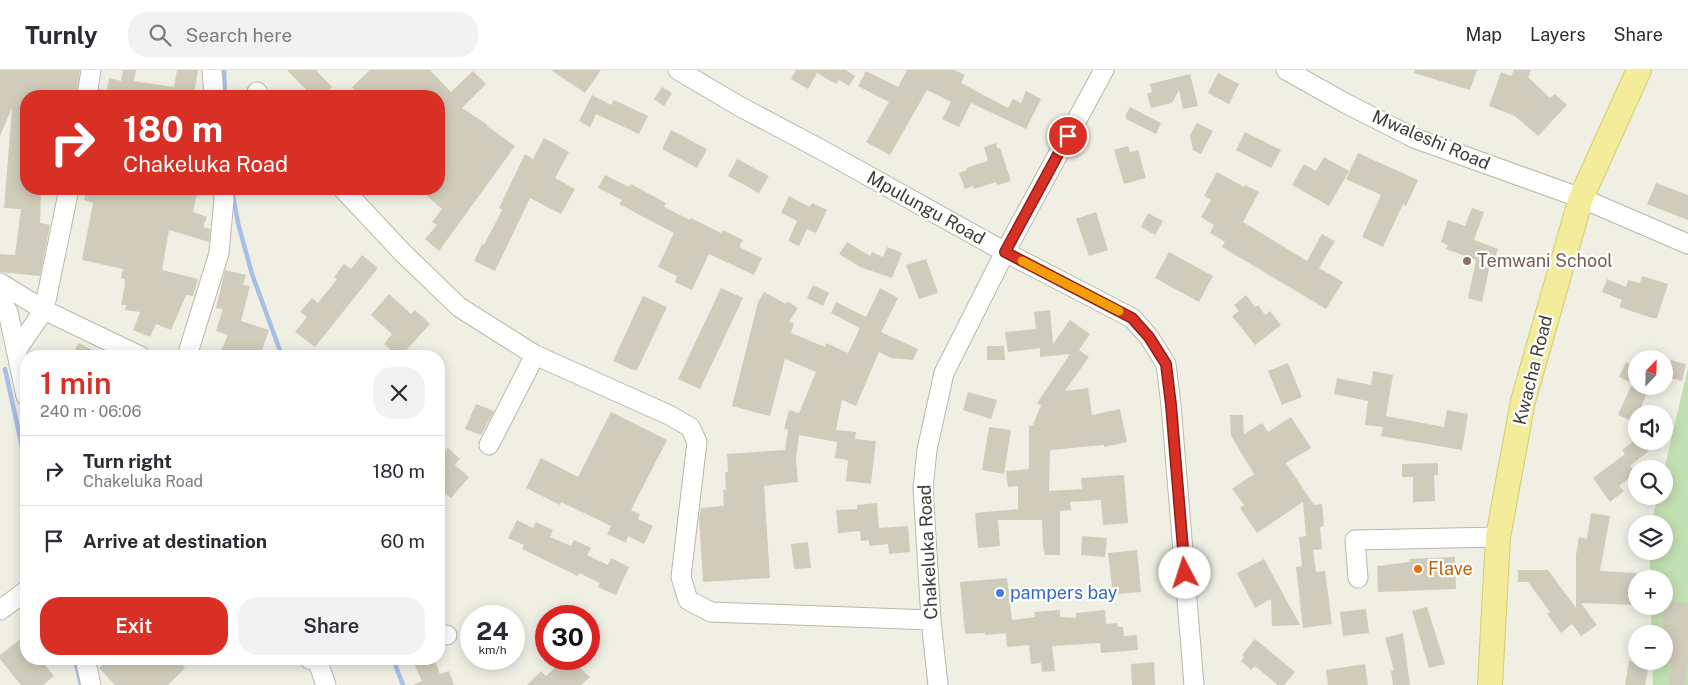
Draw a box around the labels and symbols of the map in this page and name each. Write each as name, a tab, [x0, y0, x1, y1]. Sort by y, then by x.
street label: Mwaleshi Road	[1369, 105, 1493, 174]
pin	[1047, 115, 1089, 157]
street label: Mpulungu Road	[864, 166, 989, 249]
place label: Temwani School	[1477, 250, 1613, 271]
marker: Temwani School	[1461, 255, 1473, 267]
street label: Kwacha Road	[1509, 313, 1556, 427]
north arrow	[1628, 350, 1672, 395]
street label: Chakeluka Road	[913, 484, 942, 620]
position arrow	[1158, 546, 1210, 598]
place label: Flave	[1428, 558, 1473, 579]
marker: Flave	[1412, 563, 1424, 575]
place label: pampers bay	[1010, 582, 1118, 603]
marker: pampers bay	[994, 587, 1006, 599]
speed limit sign: 30	[535, 605, 600, 670]

